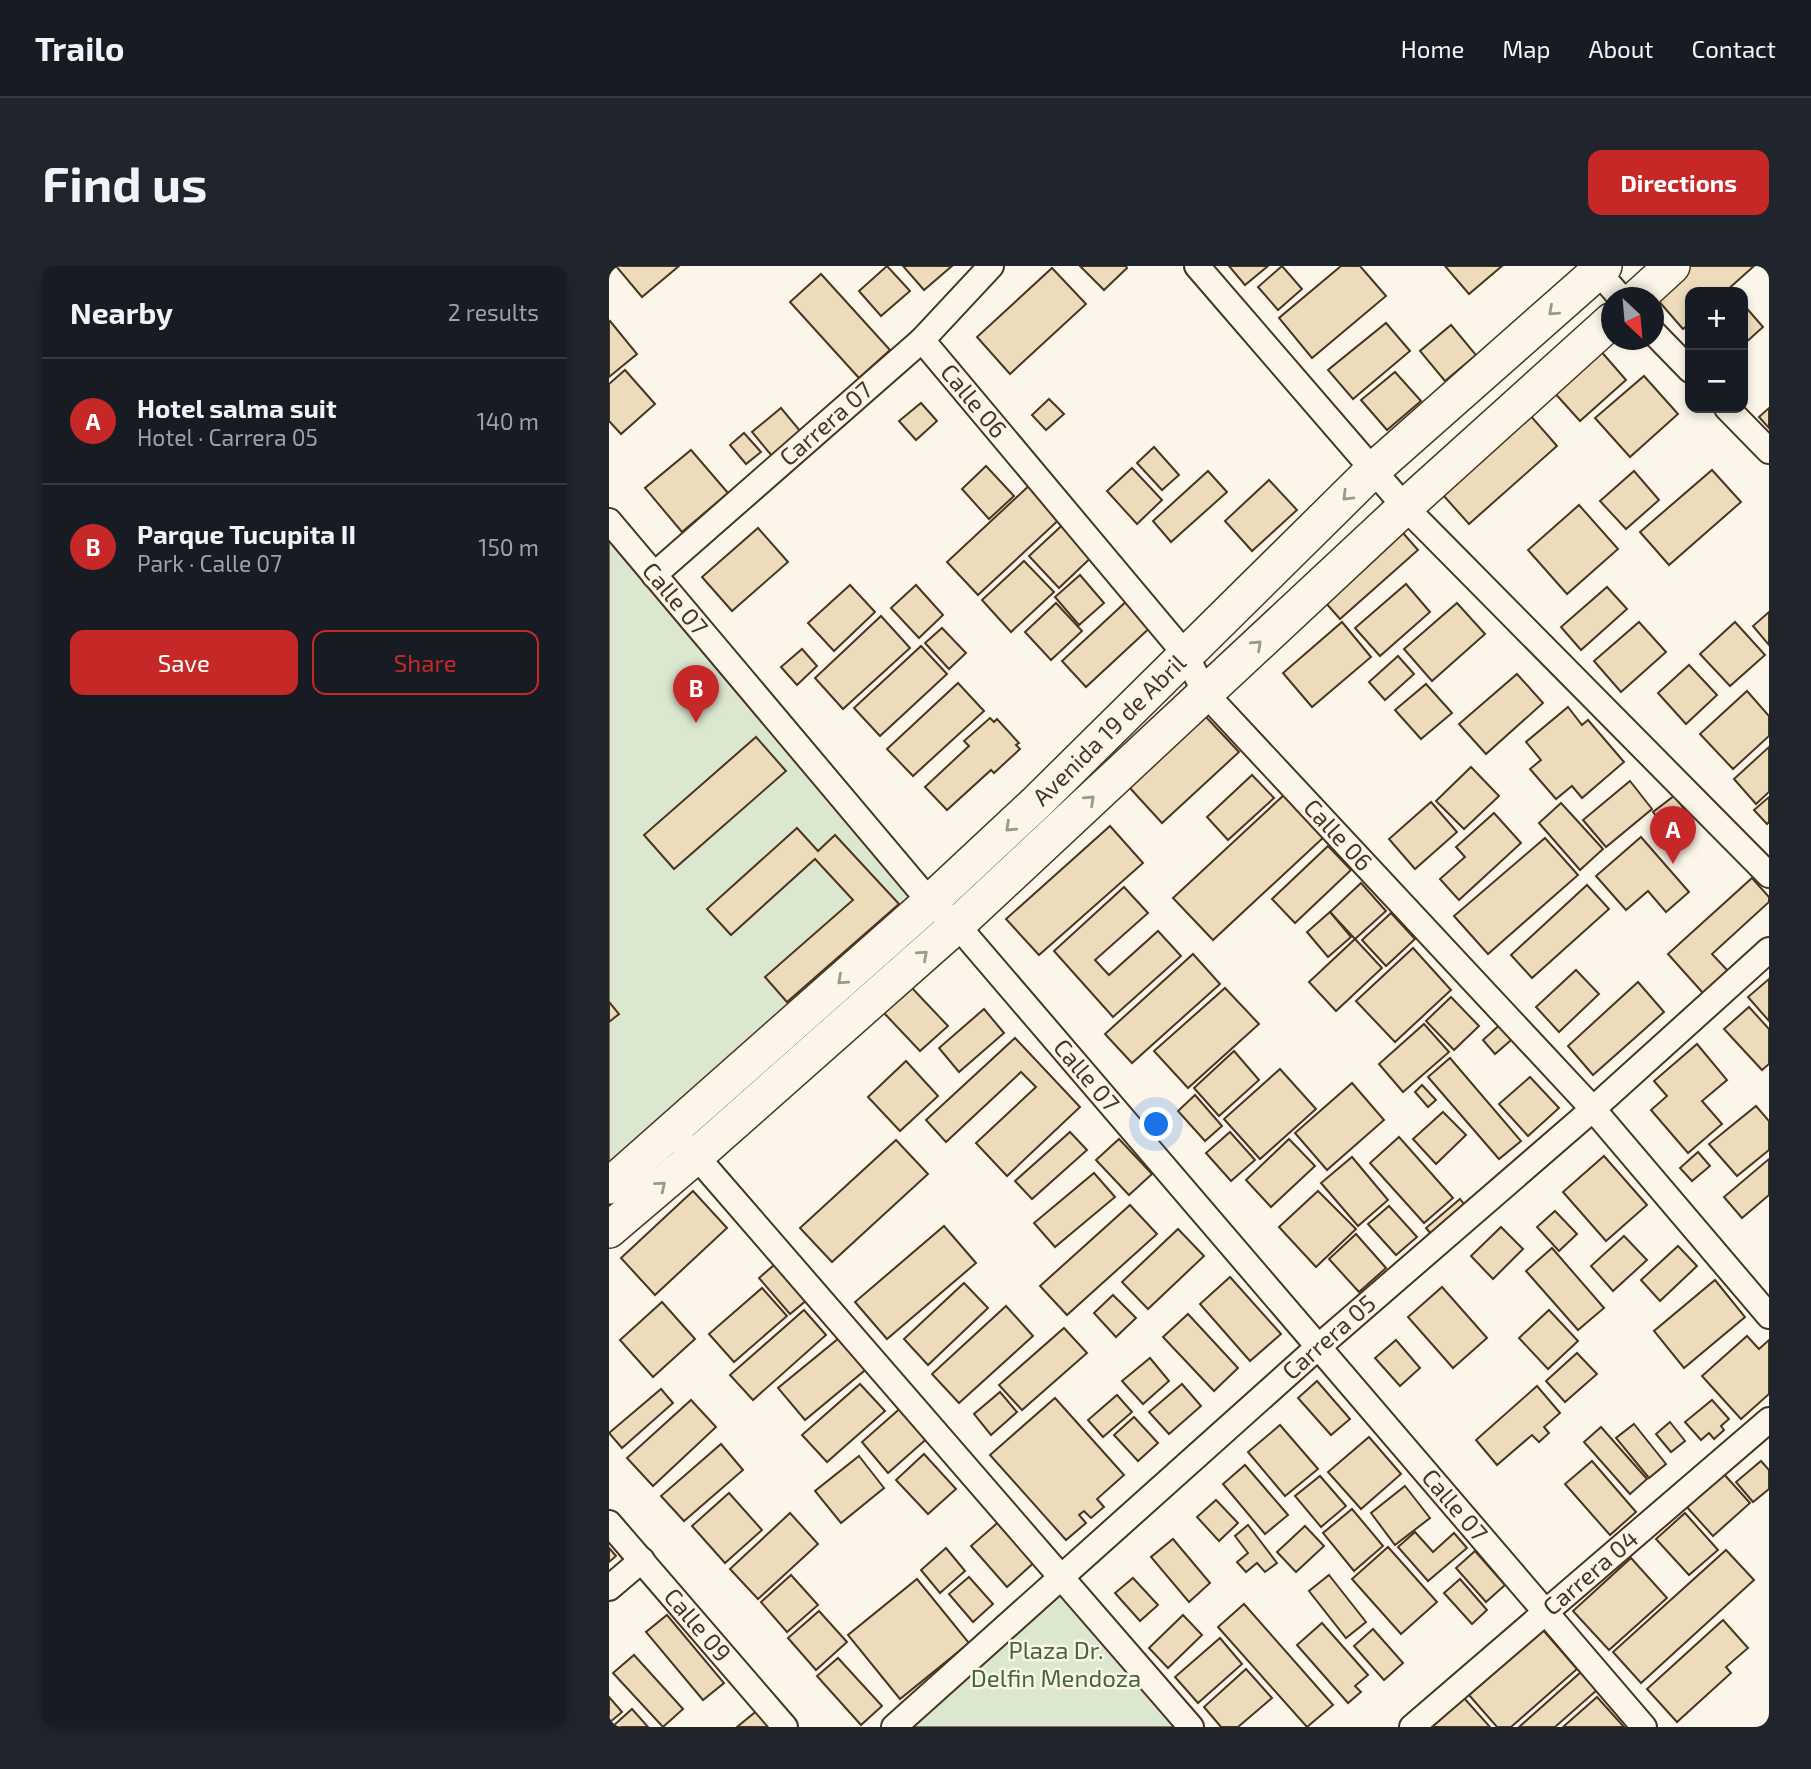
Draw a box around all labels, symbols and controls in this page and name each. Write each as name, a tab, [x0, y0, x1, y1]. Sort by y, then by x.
text: Trailo	[35, 28, 125, 68]
text: Home	[1401, 34, 1464, 63]
text: Map	[1502, 34, 1550, 63]
text: About	[1588, 34, 1654, 63]
text: Contact	[1692, 34, 1776, 63]
button: Directions	[1588, 150, 1769, 215]
text: Find us	[42, 153, 207, 212]
north arrow	[1601, 287, 1664, 350]
map controls	[1685, 287, 1748, 413]
button: +	[1685, 287, 1748, 350]
text: Nearby	[70, 294, 173, 330]
text: 2 results	[448, 298, 539, 326]
one-way arrow	[1548, 303, 1561, 315]
button: −	[1685, 350, 1748, 413]
street label: Calle 06	[935, 357, 1014, 443]
street label: Carrera 07	[773, 375, 877, 471]
text: Hotel salma suit	[137, 392, 337, 423]
text: A	[85, 407, 101, 435]
text: 140 m	[477, 407, 539, 435]
text: Hotel · Carrera 05	[137, 423, 318, 451]
one-way arrow	[1342, 487, 1355, 500]
text: Parque Tucupita II	[137, 518, 356, 549]
text: B	[86, 533, 100, 561]
text: 150 m	[478, 533, 539, 561]
text: Park · Calle 07	[137, 549, 282, 577]
street label: Calle 07	[637, 556, 715, 640]
button: Save	[70, 630, 298, 695]
button: Share	[312, 630, 539, 695]
one-way arrow	[1249, 640, 1262, 653]
street label: Avenida 19 de Abril	[1026, 647, 1191, 811]
pin: B	[673, 665, 719, 723]
street label: Calle 06	[1298, 792, 1379, 876]
one-way arrow	[1082, 795, 1095, 808]
pin: A	[1650, 806, 1696, 864]
one-way arrow	[1005, 819, 1018, 831]
one-way arrow	[915, 950, 928, 963]
one-way arrow	[837, 972, 850, 984]
street label: Calle 07	[1048, 1032, 1126, 1117]
your location	[1139, 1107, 1173, 1141]
one-way arrow	[653, 1182, 666, 1194]
street label: Carrera 05	[1276, 1288, 1381, 1385]
street label: Calle 07	[1416, 1462, 1494, 1547]
street label: Carrera 04	[1536, 1523, 1643, 1621]
street label: Calle 09	[659, 1582, 738, 1667]
park label: Plaza Dr. Delfin Mendoza	[971, 1635, 1141, 1692]

